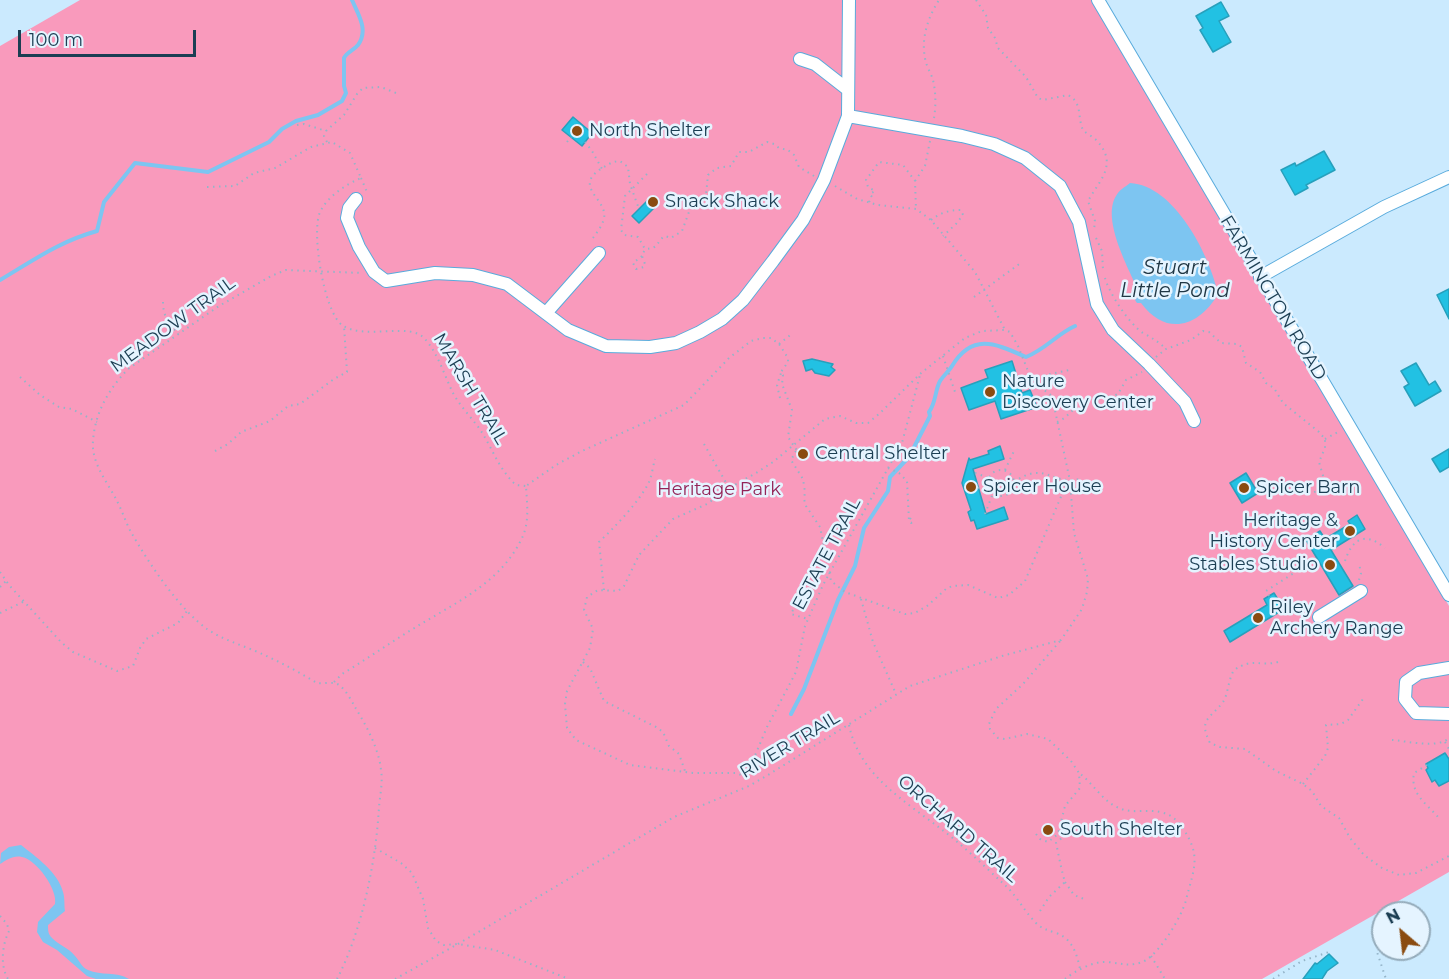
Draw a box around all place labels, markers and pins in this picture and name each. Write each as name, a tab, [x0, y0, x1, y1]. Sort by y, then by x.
place label: North Shelter	[589, 120, 710, 142]
marker: North Shelter	[570, 124, 584, 138]
place label: Snack Shack	[665, 191, 779, 213]
marker: Snack Shack	[646, 195, 660, 209]
place label: Nature Discovery Center	[1002, 371, 1154, 413]
marker: Nature Discovery Center	[983, 385, 997, 399]
place label: Central Shelter	[815, 443, 948, 465]
marker: Central Shelter	[796, 447, 810, 461]
place label: Spicer House	[983, 476, 1102, 498]
place label: Spicer Barn	[1256, 477, 1360, 499]
marker: Spicer House	[964, 480, 978, 494]
marker: Spicer Barn	[1237, 481, 1251, 495]
place label: Heritage & History Center	[1209, 510, 1338, 552]
marker: Heritage & History Center	[1343, 524, 1357, 538]
place label: Stables Studio	[1189, 554, 1318, 576]
marker: Stables Studio	[1323, 558, 1337, 572]
place label: Riley Archery Range	[1270, 597, 1403, 640]
marker: Riley Archery Range	[1251, 611, 1265, 625]
place label: South Shelter	[1060, 819, 1182, 841]
marker: South Shelter	[1041, 823, 1055, 837]

